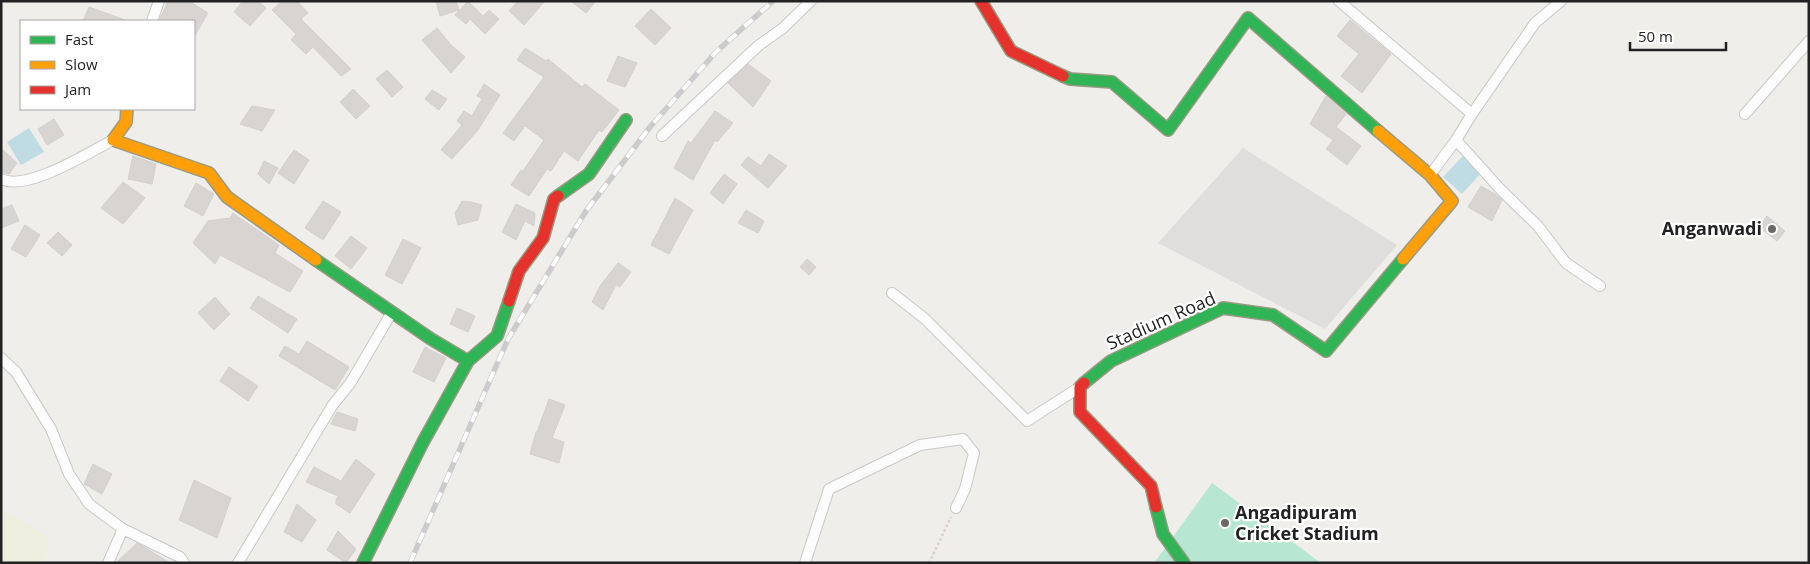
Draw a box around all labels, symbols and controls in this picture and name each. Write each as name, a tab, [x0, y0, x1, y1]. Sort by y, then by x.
legend	[20, 20, 195, 110]
scale bar	[1630, 20, 1726, 52]
text: 50 m	[1638, 26, 1673, 46]
text: Fast	[65, 29, 94, 49]
text: Slow	[65, 54, 98, 74]
text: Jam	[63, 79, 91, 99]
place label: Anganwadi	[1662, 216, 1762, 240]
marker: Anganwadi	[1766, 223, 1778, 235]
street label: Stadium Road	[1102, 285, 1219, 355]
place label: Angadipuram Cricket Stadium	[1235, 500, 1379, 545]
marker: Angadipuram Cricket Stadium	[1219, 517, 1231, 529]

